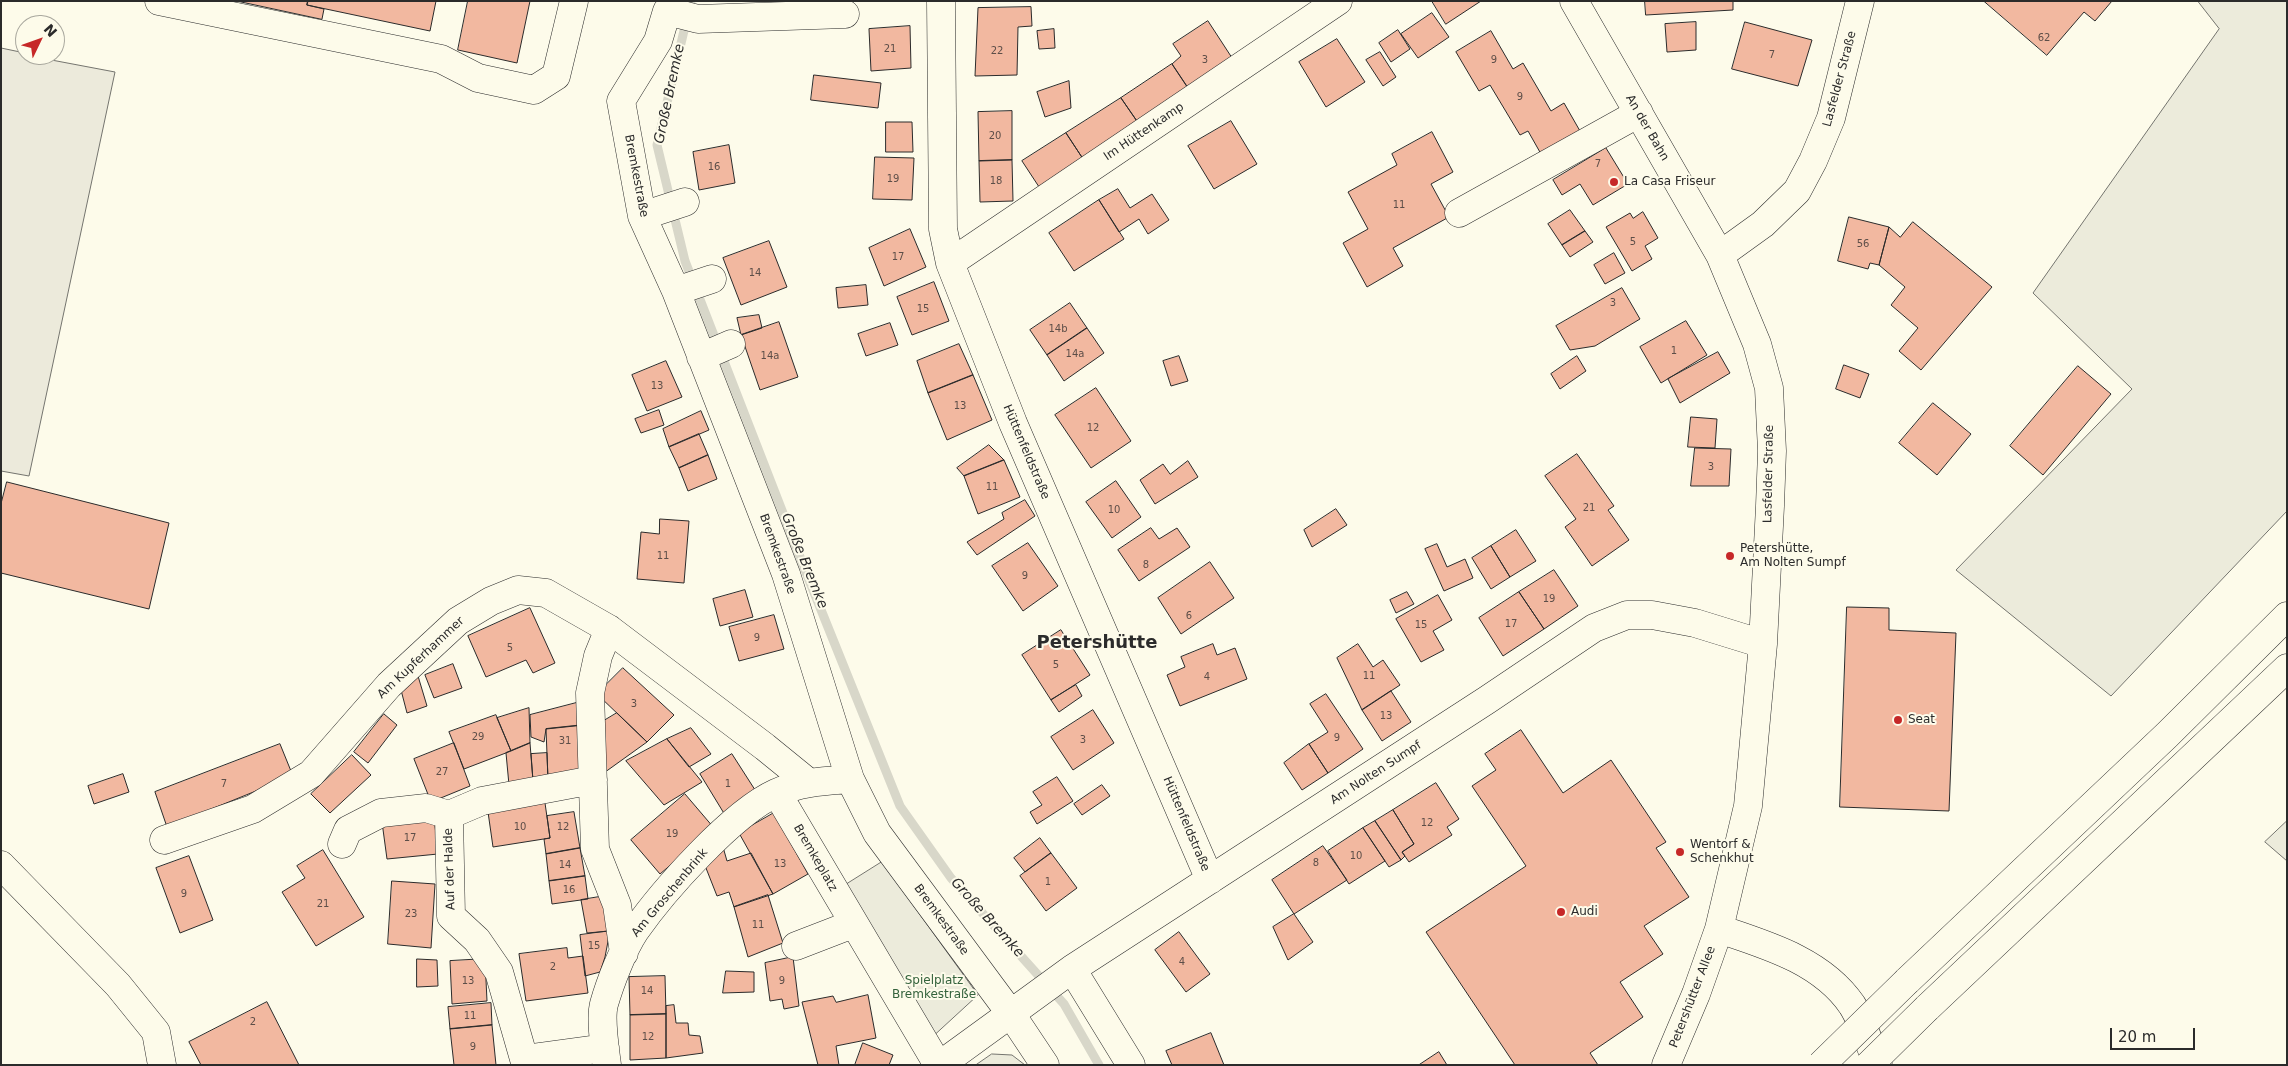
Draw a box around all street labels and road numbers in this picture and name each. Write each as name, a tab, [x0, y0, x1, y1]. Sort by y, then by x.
street label: Lasfelder Straße	[1820, 30, 1860, 128]
street label: An der Bahn	[1622, 92, 1672, 164]
street label: Im Hüttenkamp	[1101, 100, 1187, 164]
street label: Bremkestraße	[621, 133, 651, 219]
street label: Hüttenfeldstraße	[999, 402, 1053, 502]
street label: Lasfelder Straße	[1761, 425, 1777, 523]
street label: Bremkestraße	[756, 512, 798, 596]
street label: Am Kupferhammer	[375, 614, 467, 702]
street label: Am Nolten Sumpf	[1328, 738, 1424, 808]
street label: Hüttenfeldstraße	[1159, 774, 1213, 874]
street label: Bremkeplatz	[790, 822, 840, 894]
street label: Auf der Halde	[441, 828, 459, 910]
street label: Am Groschenbrink	[629, 846, 711, 940]
street label: Bremkestraße	[910, 882, 972, 958]
street label: Petershütter Allee	[1667, 944, 1719, 1050]

